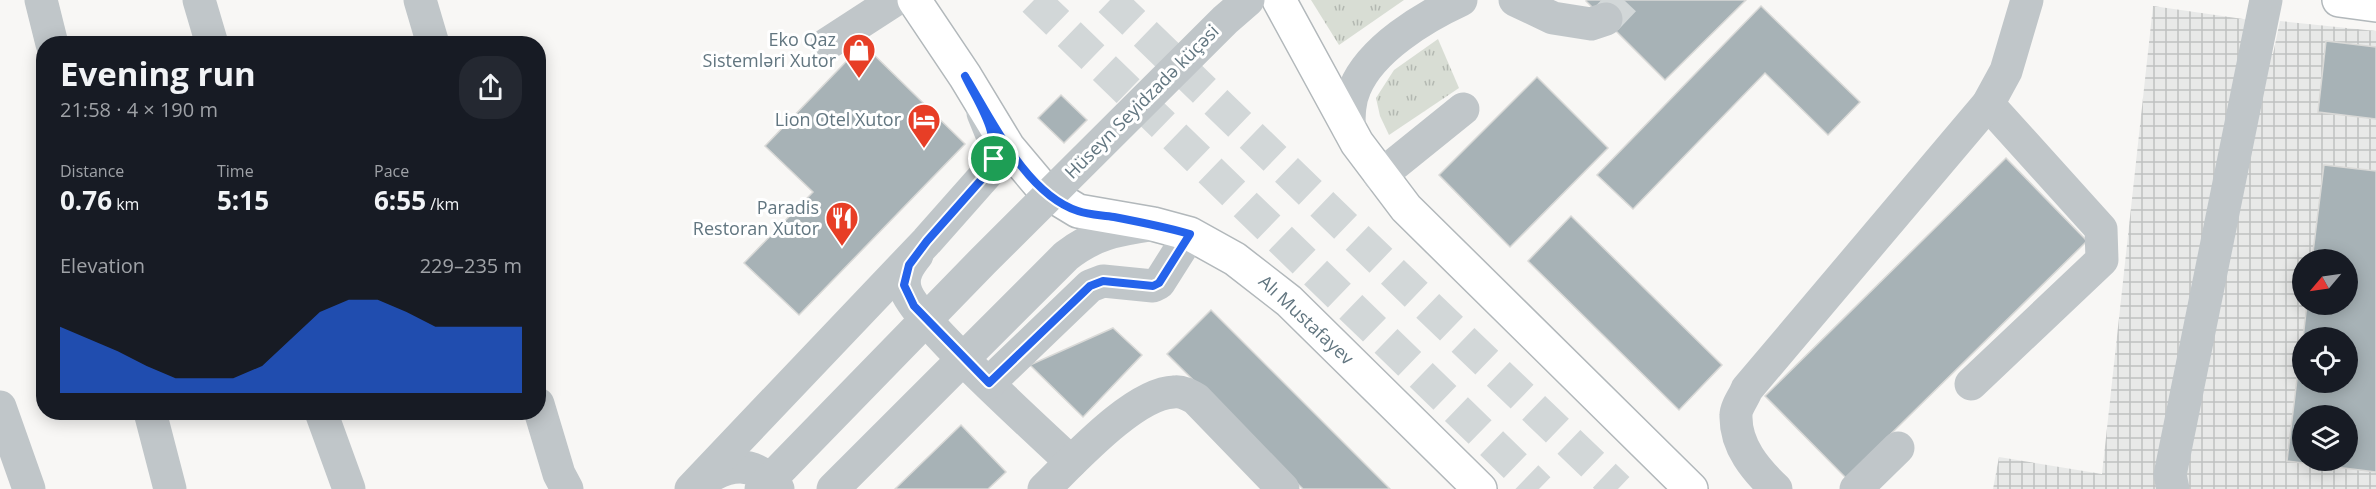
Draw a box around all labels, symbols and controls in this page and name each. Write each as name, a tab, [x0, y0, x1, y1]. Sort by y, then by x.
street label: Hüseyn Seyidzadə küçəsi	[1059, 19, 1224, 184]
place label: Eko Qaz Sistemləri Xutor	[703, 27, 837, 72]
shop icon: Eko Qaz Sistemləri Xutor	[841, 32, 877, 79]
text: Evening run	[60, 51, 256, 96]
button: share	[459, 56, 522, 119]
text: 21:58 · 4 × 190 m	[60, 96, 218, 123]
hotel icon: Lion Otel Xutor	[906, 102, 942, 149]
place label: Lion Otel Xutor	[775, 107, 902, 131]
pin	[968, 133, 1019, 184]
icon: arrive	[977, 142, 1010, 175]
text: Distance	[60, 160, 124, 182]
text: Time	[217, 160, 254, 182]
text: Pace	[374, 160, 409, 182]
text: 0.76	[60, 182, 112, 218]
text: 5:15	[217, 182, 269, 218]
text: 6:55	[374, 182, 426, 218]
text: km	[112, 193, 139, 215]
text: /km	[426, 193, 459, 215]
place label: Paradis Restoran Xutor	[693, 195, 820, 240]
restaurant icon: Paradis Restoran Xutor	[824, 200, 860, 247]
north arrow	[2292, 249, 2358, 315]
map controls	[2292, 249, 2358, 471]
text: Elevation	[60, 252, 145, 279]
text: 229–235 m	[420, 252, 522, 279]
street label: Alı Mustafayev	[1254, 269, 1359, 369]
button: locate	[2292, 327, 2358, 393]
button: layers	[2292, 405, 2358, 471]

